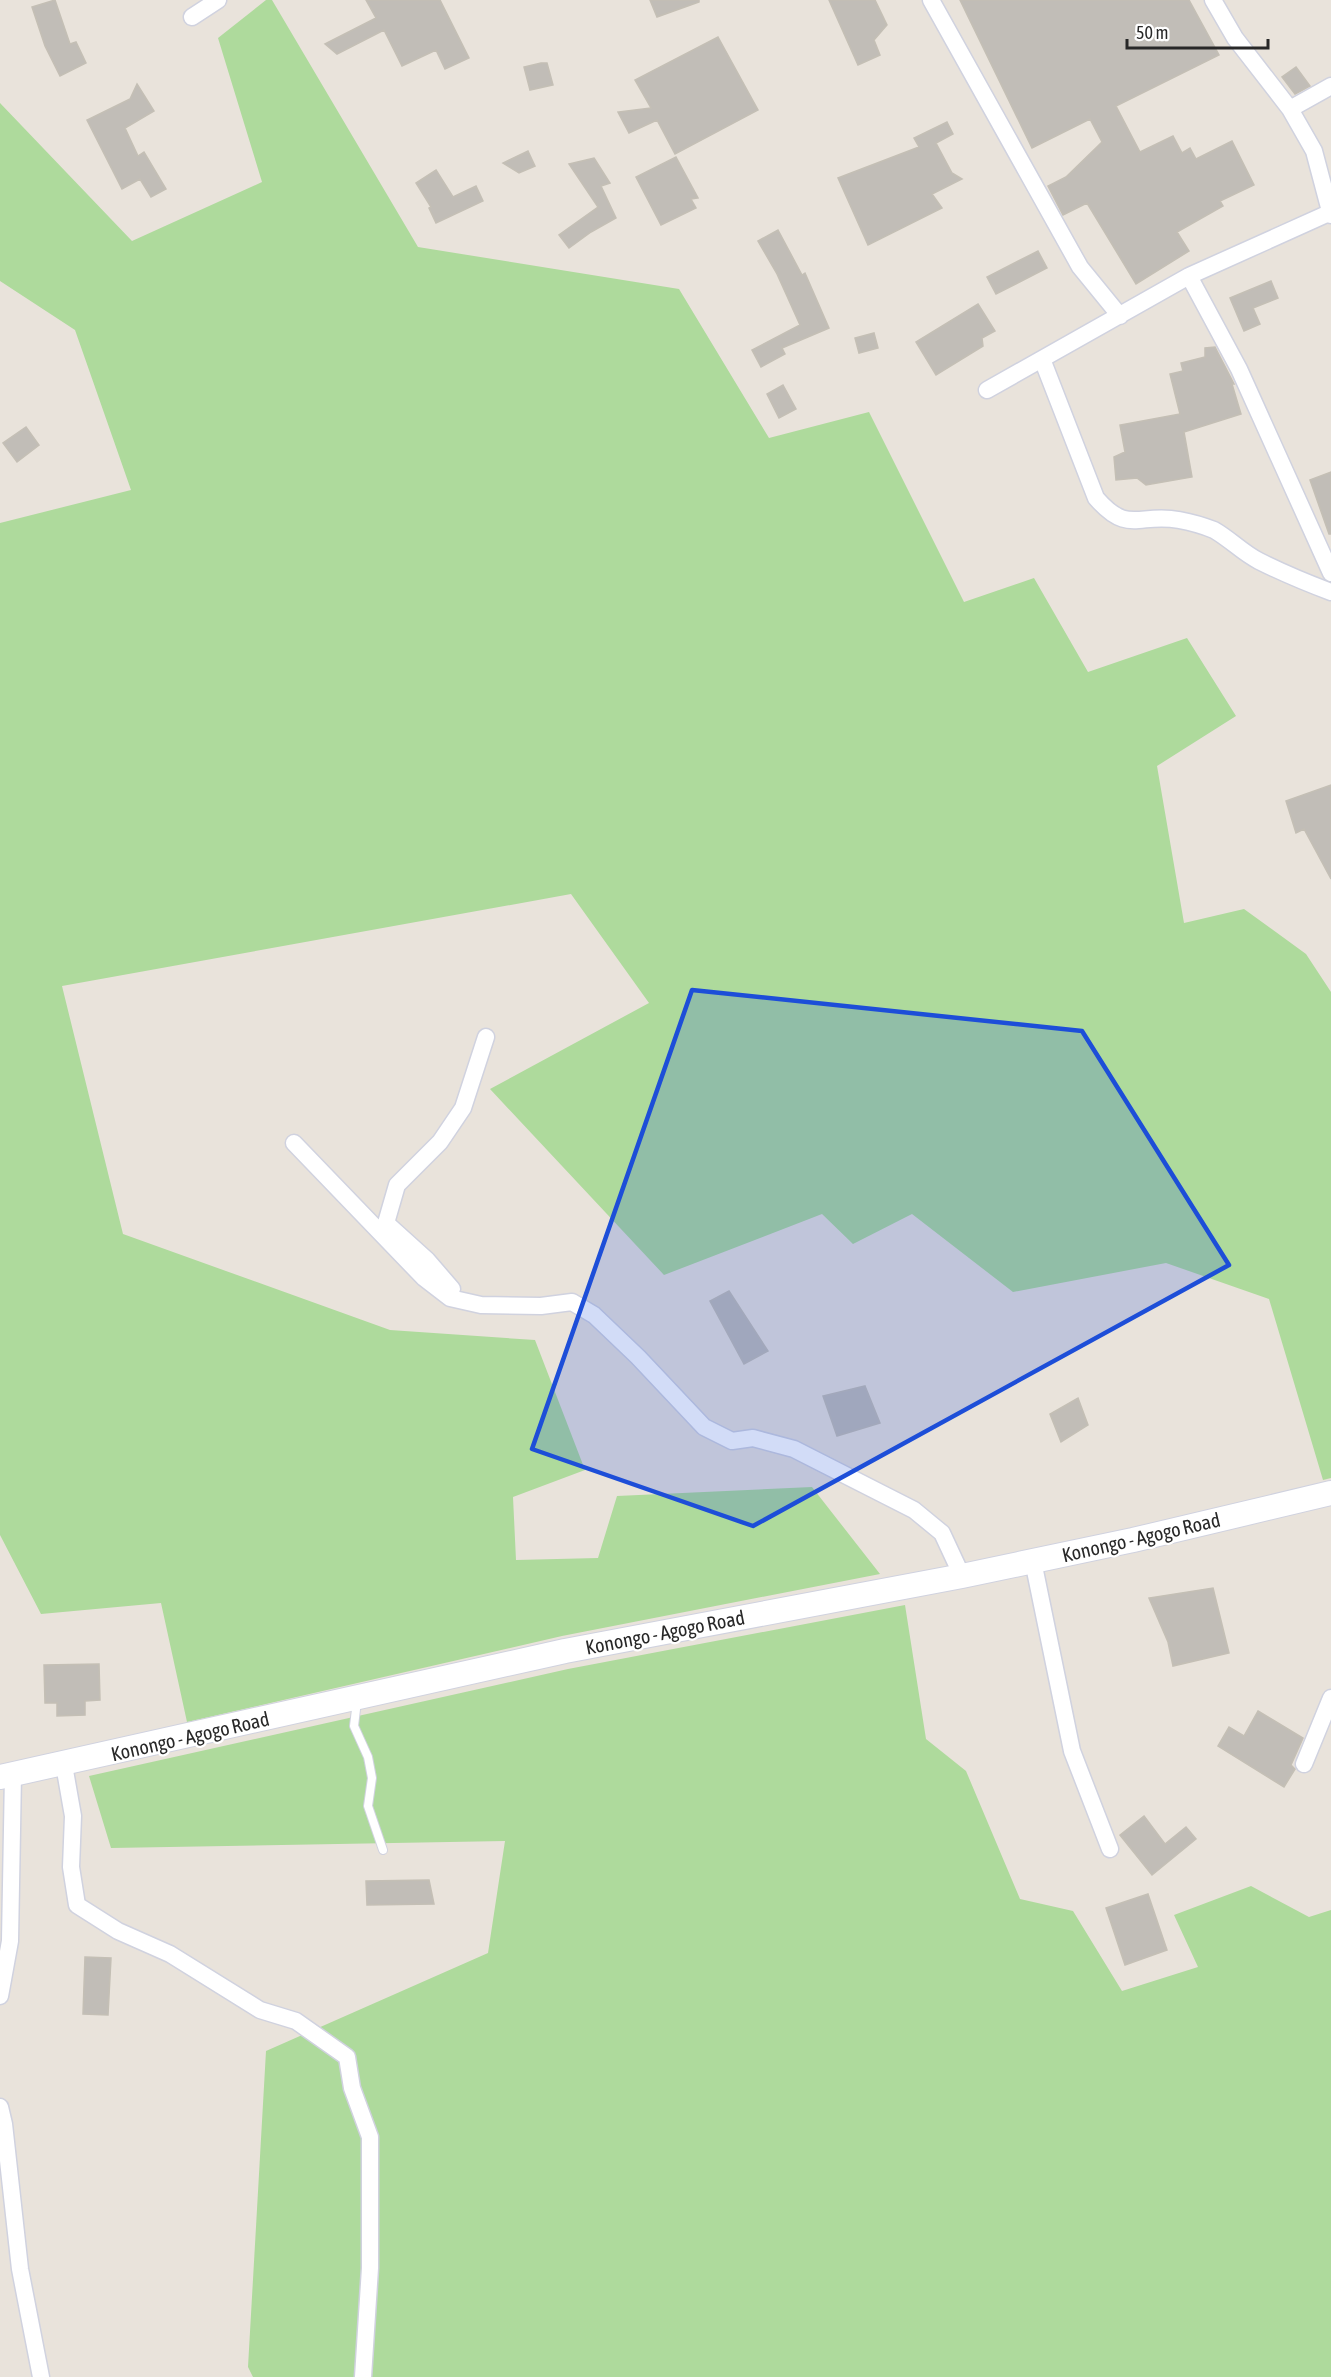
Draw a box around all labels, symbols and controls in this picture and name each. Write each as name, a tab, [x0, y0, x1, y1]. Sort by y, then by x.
scale bar	[1127, 12, 1268, 50]
text: 50 m	[1136, 22, 1168, 43]
street label: Konongo - Agogo Road	[1060, 1508, 1222, 1566]
street label: Konongo - Agogo Road	[583, 1605, 747, 1659]
street label: Konongo - Agogo Road	[109, 1707, 271, 1765]

